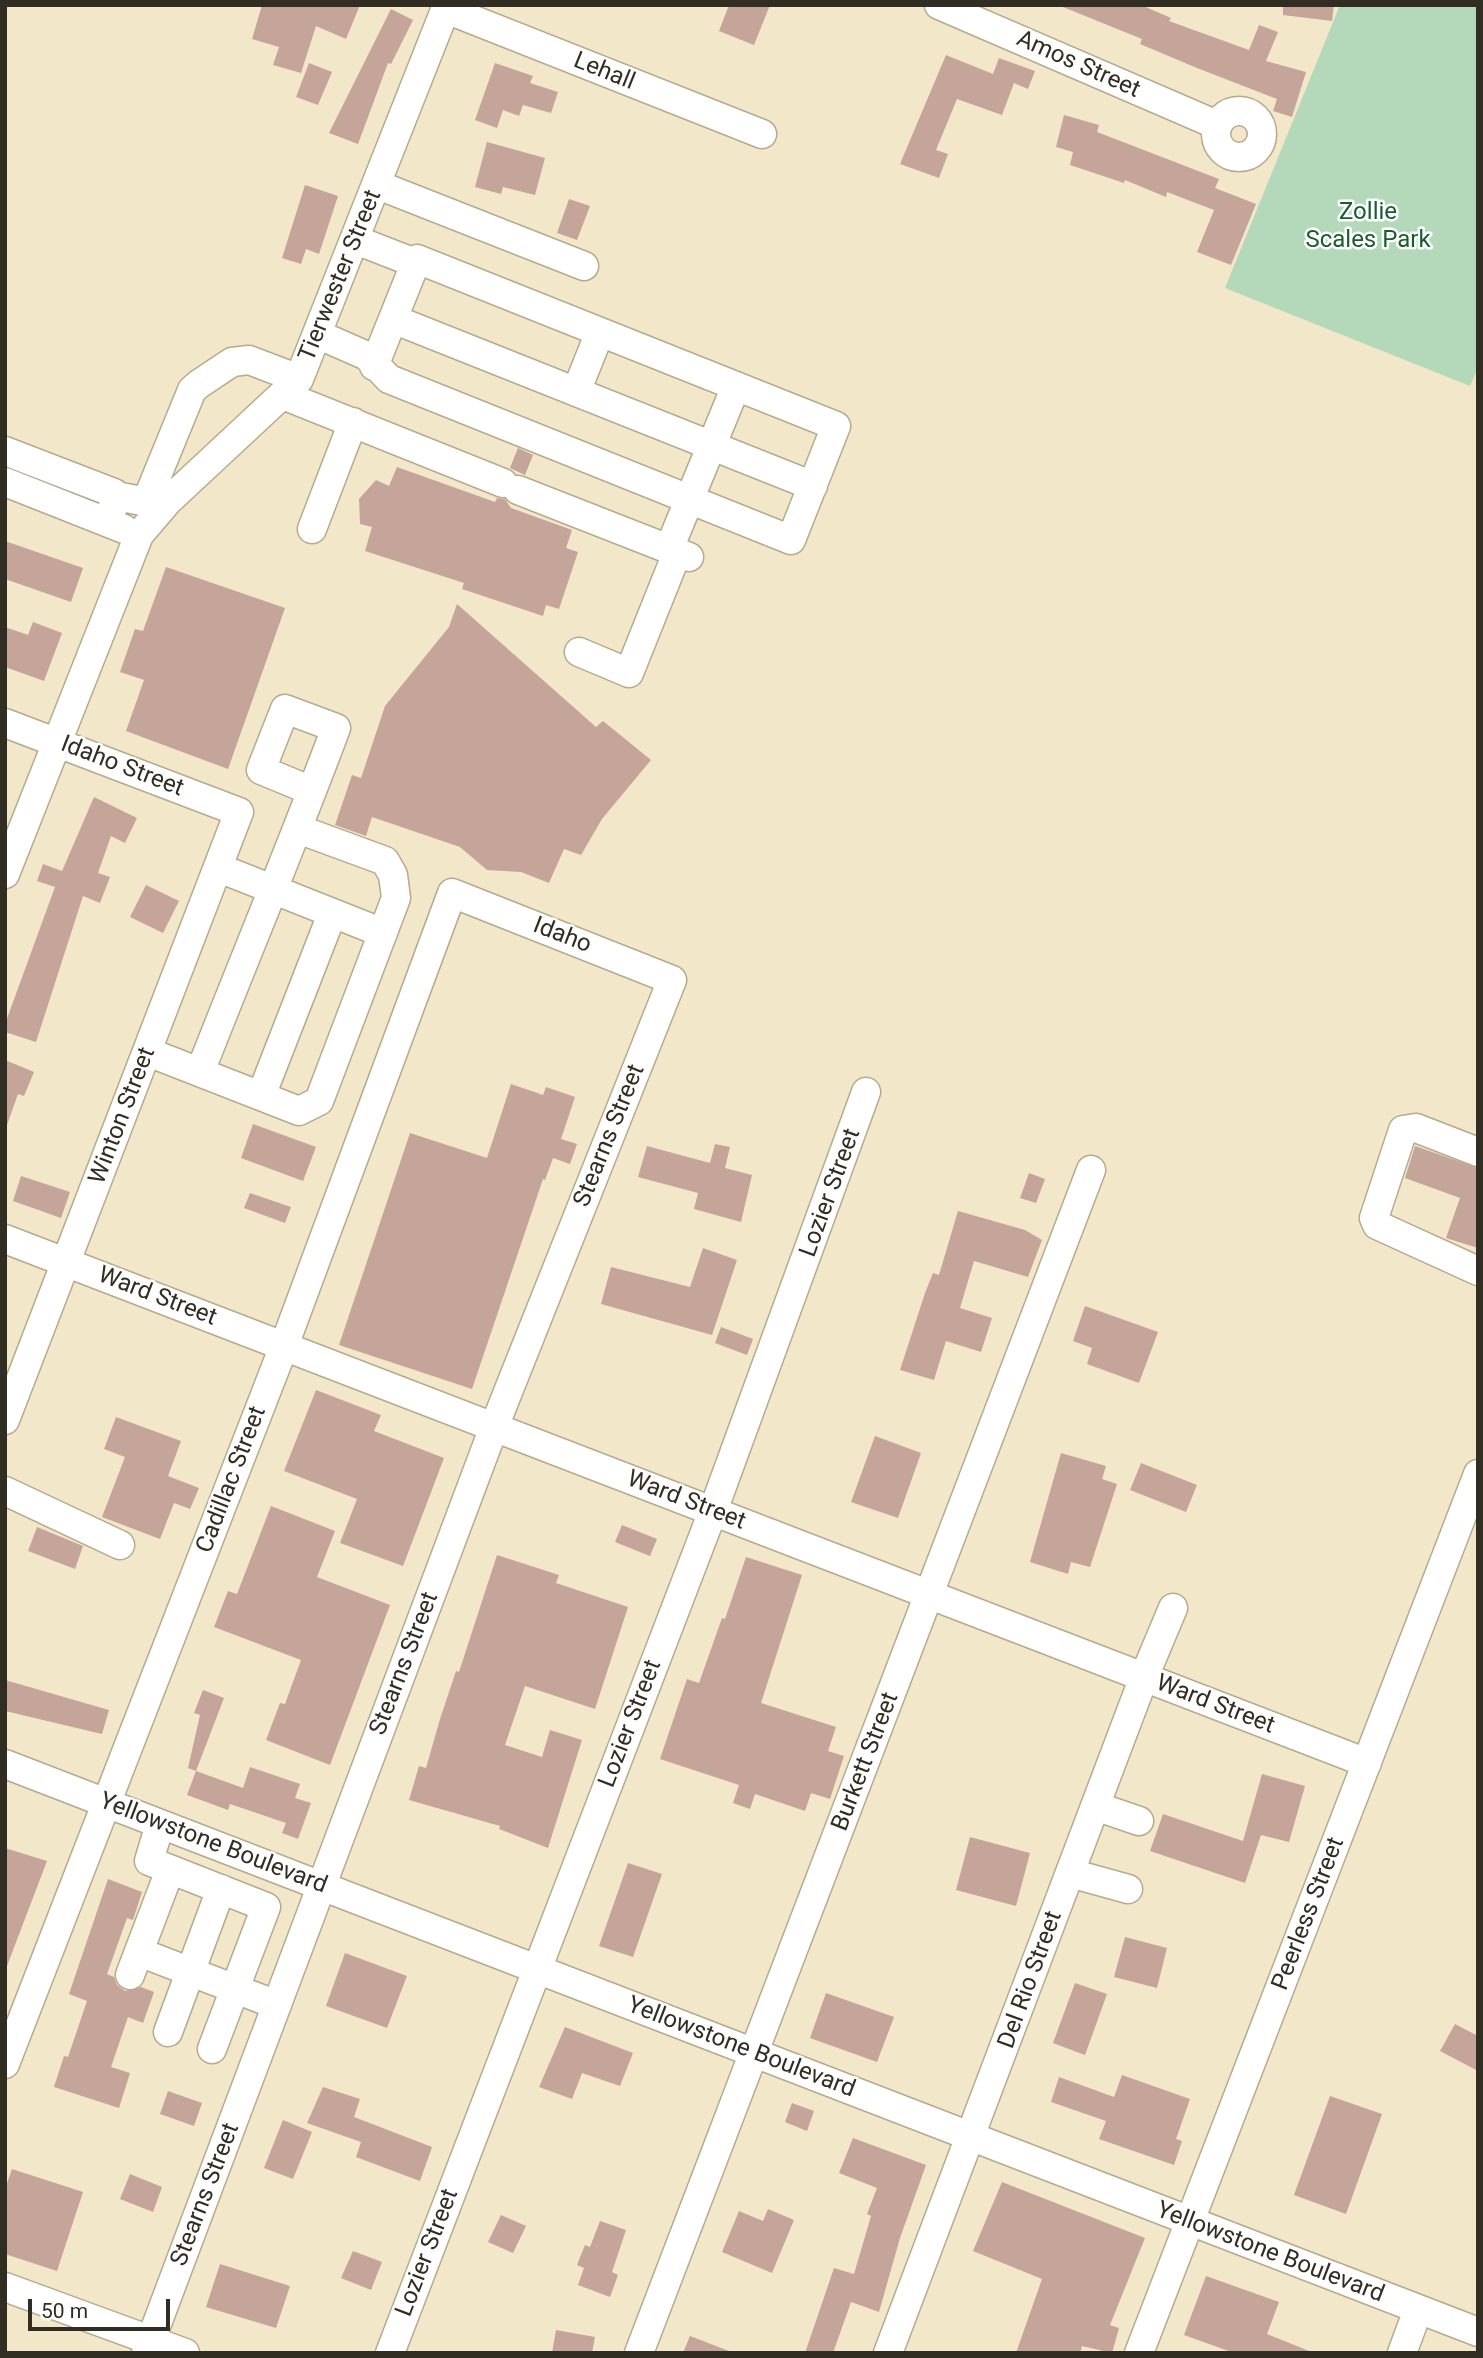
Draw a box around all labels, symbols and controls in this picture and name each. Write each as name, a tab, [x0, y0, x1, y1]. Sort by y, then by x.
street label: Amos Street	[1012, 25, 1144, 105]
street label: Lehall	[569, 47, 639, 97]
street label: Tierwester Street	[293, 186, 389, 366]
park label: Zollie Scales Park	[1305, 199, 1431, 255]
street label: Idaho Street	[56, 730, 188, 804]
street label: Idaho	[529, 912, 595, 960]
street label: Winton Street	[84, 1044, 162, 1188]
street label: Stearns Street	[568, 1061, 652, 1211]
street label: Lozier Street	[795, 1125, 867, 1261]
street label: Ward Street	[94, 1261, 220, 1333]
street label: Cadillac Street	[191, 1403, 273, 1557]
street label: Ward Street	[623, 1465, 749, 1537]
street label: Stearns Street	[365, 1588, 445, 1740]
street label: Lozier Street	[593, 1656, 669, 1792]
street label: Ward Street	[1152, 1669, 1278, 1741]
street label: Burkett Street	[826, 1689, 906, 1835]
street label: Yellowstone Boulevard	[95, 1787, 331, 1901]
street label: Peerless Street	[1267, 1834, 1351, 1994]
street label: Del Rio Street	[993, 1907, 1069, 2053]
street label: Yellowstone Boulevard	[623, 1991, 859, 2105]
street label: Stearns Street	[166, 2119, 246, 2271]
street label: Lozier Street	[390, 2185, 466, 2321]
street label: Yellowstone Boulevard	[1152, 2196, 1388, 2310]
scale bar	[32, 2284, 173, 2328]
text: 50 m	[41, 2299, 88, 2323]

